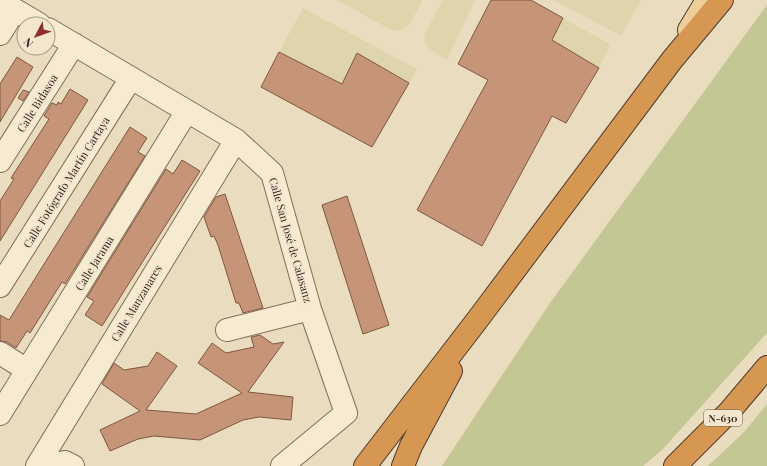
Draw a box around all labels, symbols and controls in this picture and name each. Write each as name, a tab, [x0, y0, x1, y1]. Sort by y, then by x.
north arrow	[16, 16, 56, 56]
text: N	[20, 35, 36, 51]
street label: Calle Bidasoa	[13, 71, 61, 135]
street label: Calle Fotógrafo Martín Cartaya	[19, 113, 113, 251]
street label: Calle San José de Calasanz	[266, 176, 316, 304]
street label: Calle Jarama	[71, 232, 117, 293]
street label: Calle Manzanares	[107, 262, 165, 344]
road number: N-630	[704, 410, 742, 426]

